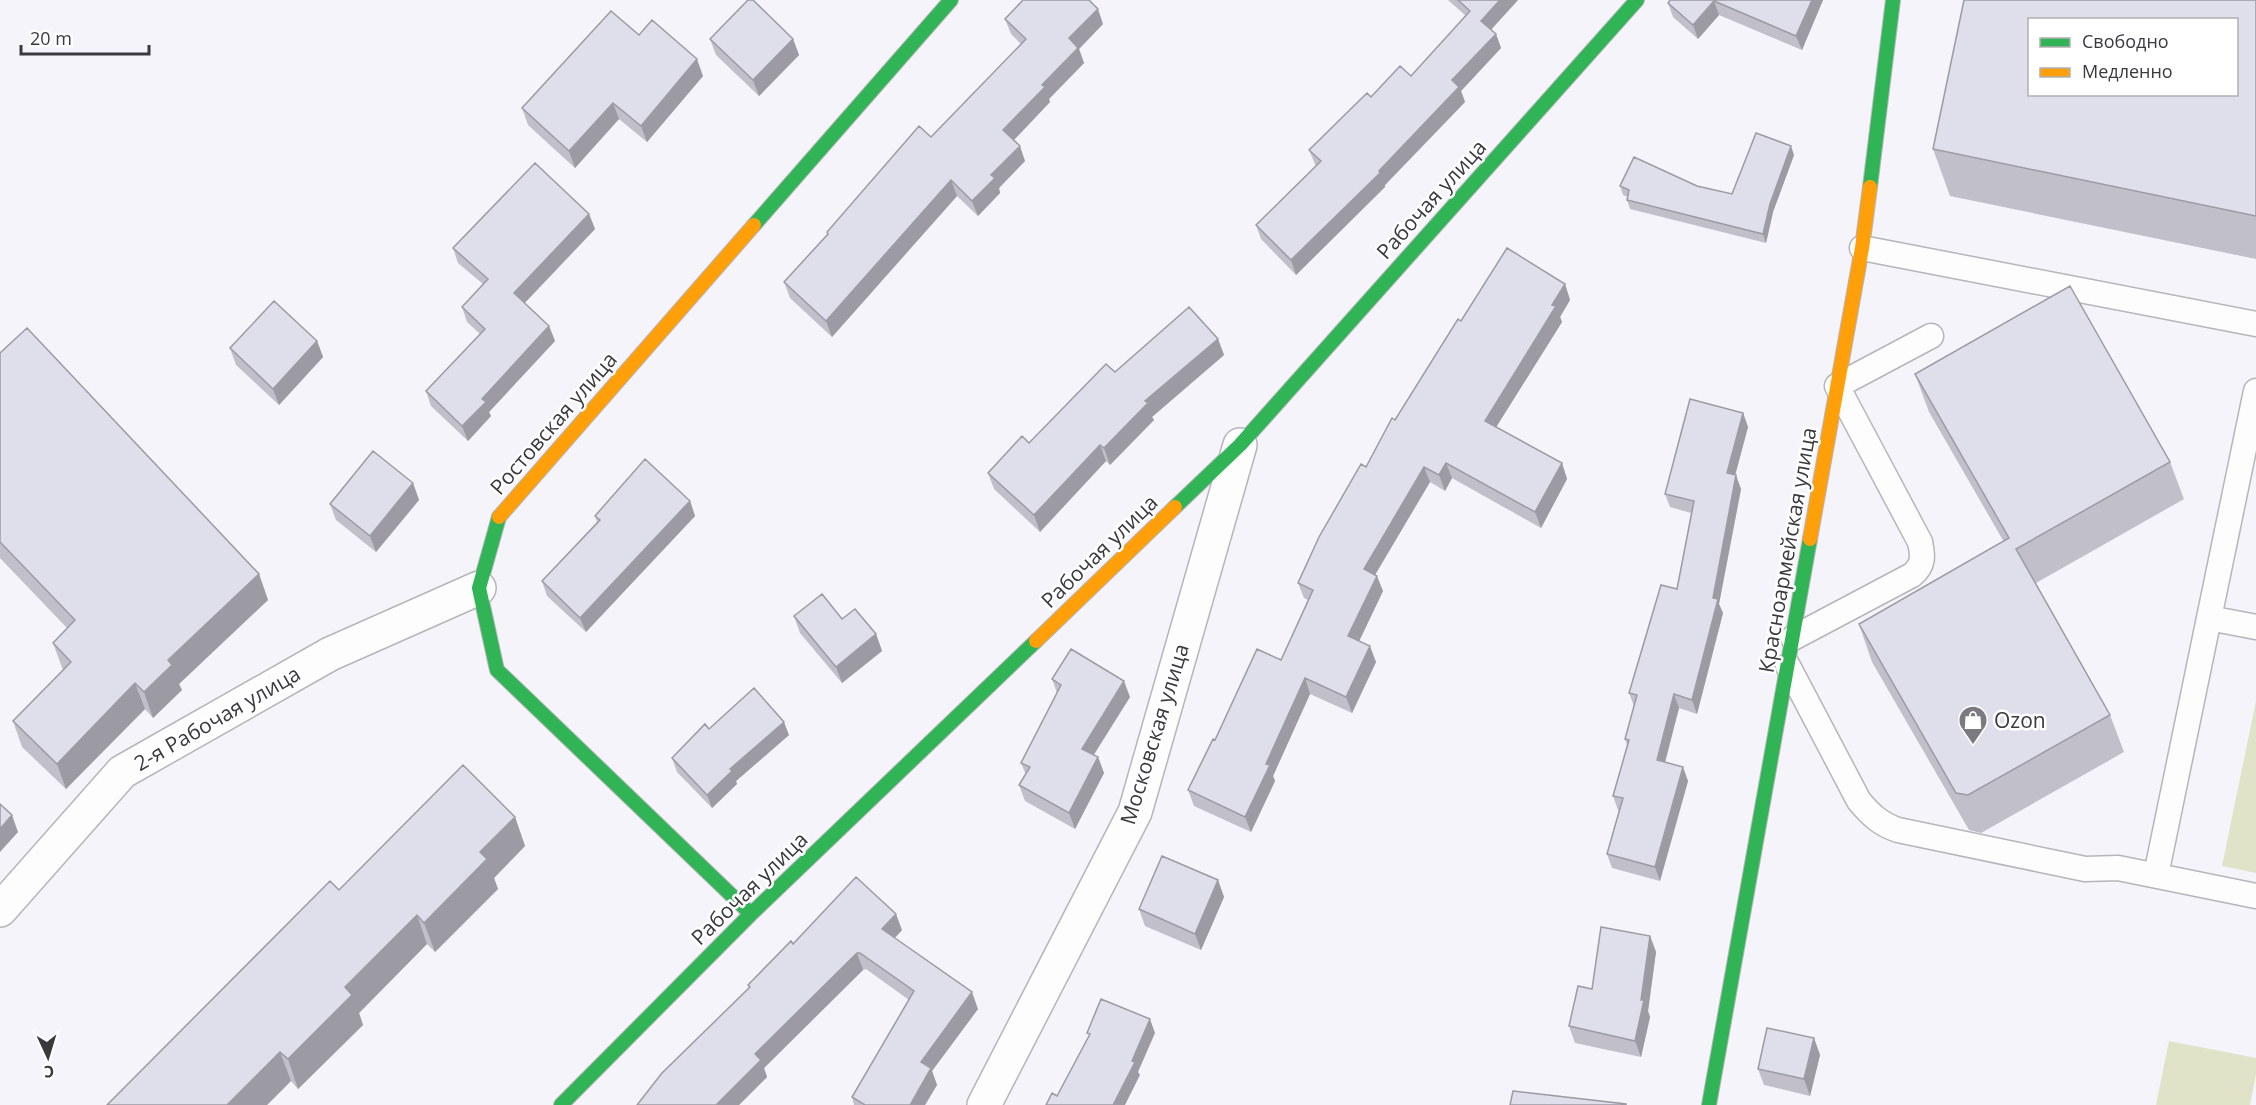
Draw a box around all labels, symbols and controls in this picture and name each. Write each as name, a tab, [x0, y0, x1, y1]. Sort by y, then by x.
scale bar	[21, 18, 148, 56]
legend	[2028, 18, 2238, 96]
text: 20 m	[30, 26, 72, 50]
text: Свободно	[2082, 29, 2169, 53]
text: Медленно	[2082, 59, 2173, 83]
street label: Рабочая улица	[1370, 133, 1492, 265]
street label: Ростовская улица	[483, 346, 623, 500]
street label: Красноармейская улица	[1752, 425, 1822, 675]
street label: Рабочая улица	[1035, 488, 1163, 614]
street label: Московская улица	[1113, 640, 1195, 828]
street label: 2-я Рабочая улица	[129, 659, 305, 777]
shop icon: Ozon	[1957, 704, 1989, 746]
place label: Ozon	[1994, 706, 2046, 734]
street label: Рабочая улица	[685, 825, 813, 951]
north arrow	[18, 1027, 78, 1087]
text: С	[43, 1061, 55, 1083]

